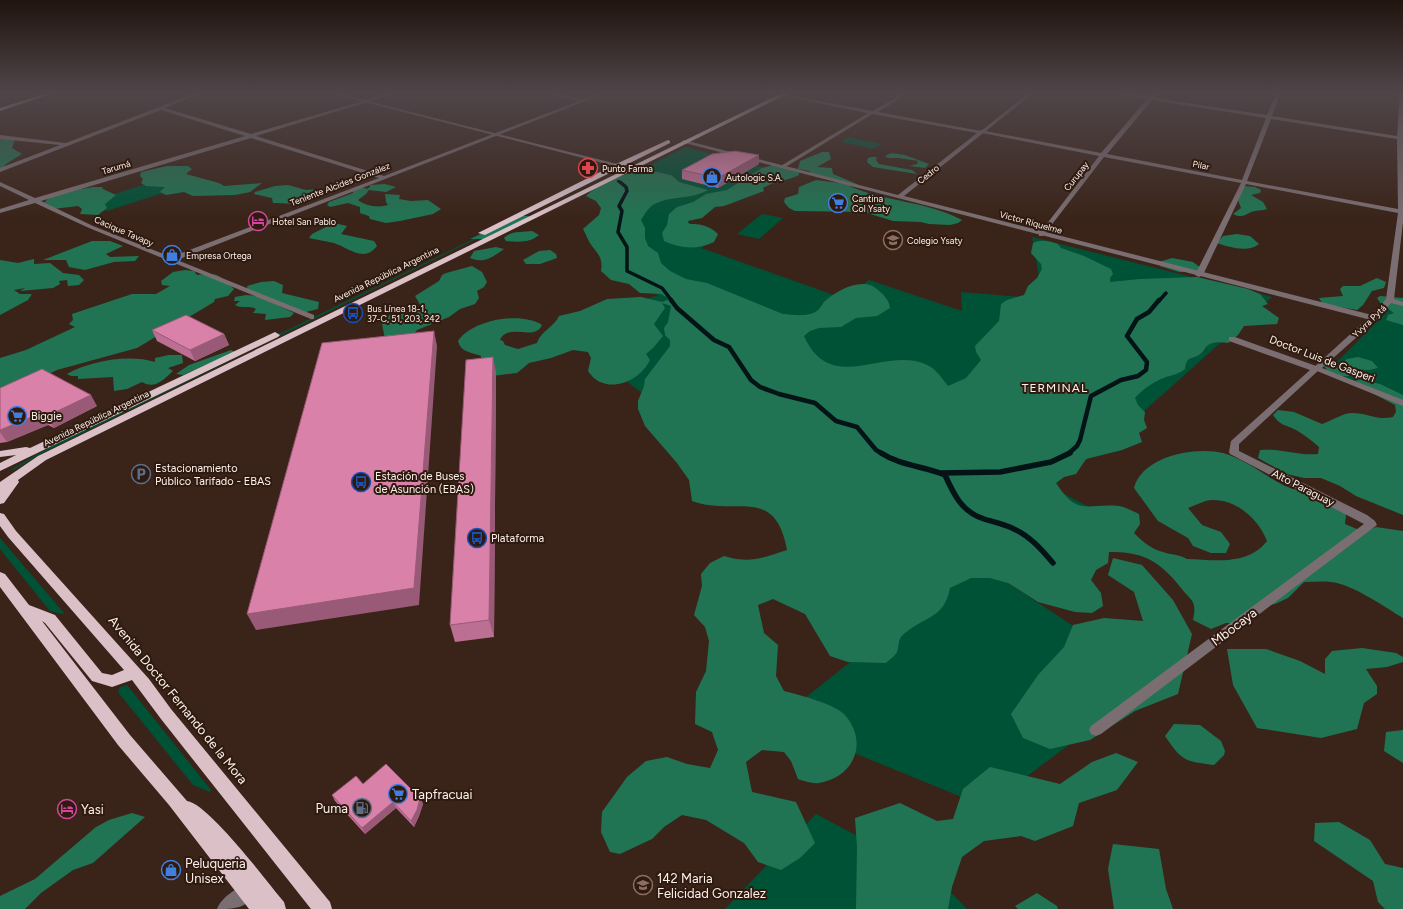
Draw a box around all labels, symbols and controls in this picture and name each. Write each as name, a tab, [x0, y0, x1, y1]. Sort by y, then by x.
street label: Tarumá	[100, 157, 132, 177]
pharmacy icon: Punto Farma	[577, 157, 599, 179]
street label: Pilar	[1192, 158, 1210, 172]
street label: Curupay	[1061, 159, 1091, 193]
street label: Teniente Alcides González	[289, 160, 392, 208]
street label: Cedro	[915, 162, 941, 186]
place label: Punto Farma	[602, 163, 653, 174]
shop icon: Autologic S.A.	[701, 166, 723, 188]
place label: Autologic S.A.	[726, 172, 783, 183]
supermarket icon: Cantina Col Ysaty	[827, 192, 849, 214]
place label: Cantina Col Ysaty	[852, 193, 890, 214]
street label: Victor Riquelme	[998, 208, 1064, 236]
hotel icon: Hotel San Pablo	[247, 210, 269, 232]
street label: Cacique Tavapy	[93, 214, 156, 249]
place label: Hotel San Pablo	[272, 216, 336, 227]
school or university icon: Colegio Ysaty	[882, 229, 904, 251]
place label: Colegio Ysaty	[907, 235, 963, 246]
street label: Avenida República Argentina	[331, 243, 441, 304]
shop icon: Empresa Ortega	[161, 244, 183, 266]
place label: Empresa Ortega	[186, 250, 252, 261]
bus stop icon: Bus Línea 18-1, 37-C, 51, 203, 242	[342, 302, 364, 324]
street label: Yvyra Pytá	[1350, 302, 1388, 340]
place label: Bus Línea 18-1, 37-C, 51, 203, 242	[367, 303, 440, 324]
street label: Doctor Luis de Gasperi	[1267, 333, 1377, 385]
district label: TERMINAL	[1022, 381, 1088, 395]
street label: Avenida República Argentina	[41, 387, 151, 448]
supermarket icon: Biggie	[6, 405, 28, 427]
place label: Biggie	[31, 410, 62, 423]
place label: Estacionamiento Público Tarifado - EBAS	[155, 462, 271, 488]
parking icon: Estacionamiento Público Tarifado - EBAS	[130, 463, 152, 485]
street label: Alto Paraguay	[1270, 467, 1337, 509]
place label: Estación de Buses de Asunción (EBAS)	[375, 470, 474, 496]
bus stop icon: Estación de Buses de Asunción (EBAS)	[350, 471, 372, 493]
bus stop icon: Plataforma	[466, 527, 488, 549]
place label: Plataforma	[491, 532, 544, 545]
street label: Mbocaya	[1208, 605, 1260, 649]
street label: Avenida Doctor Fernando de la Mora	[106, 613, 250, 787]
supermarket icon: Tapfracuai	[387, 783, 409, 805]
place label: Tapfracuai	[412, 787, 472, 802]
fuel station icon: Puma	[351, 797, 373, 819]
hotel icon: Yasi	[56, 798, 78, 820]
place label: Puma	[316, 801, 348, 816]
place label: Yasi	[81, 802, 104, 817]
place label: Peluqueria Unisex	[185, 856, 246, 886]
shop icon: Peluqueria Unisex	[160, 859, 182, 881]
place label: 142 Maria Felicidad Gonzalez	[657, 871, 766, 901]
school or university icon: 142 Maria Felicidad Gonzalez	[632, 874, 654, 896]

